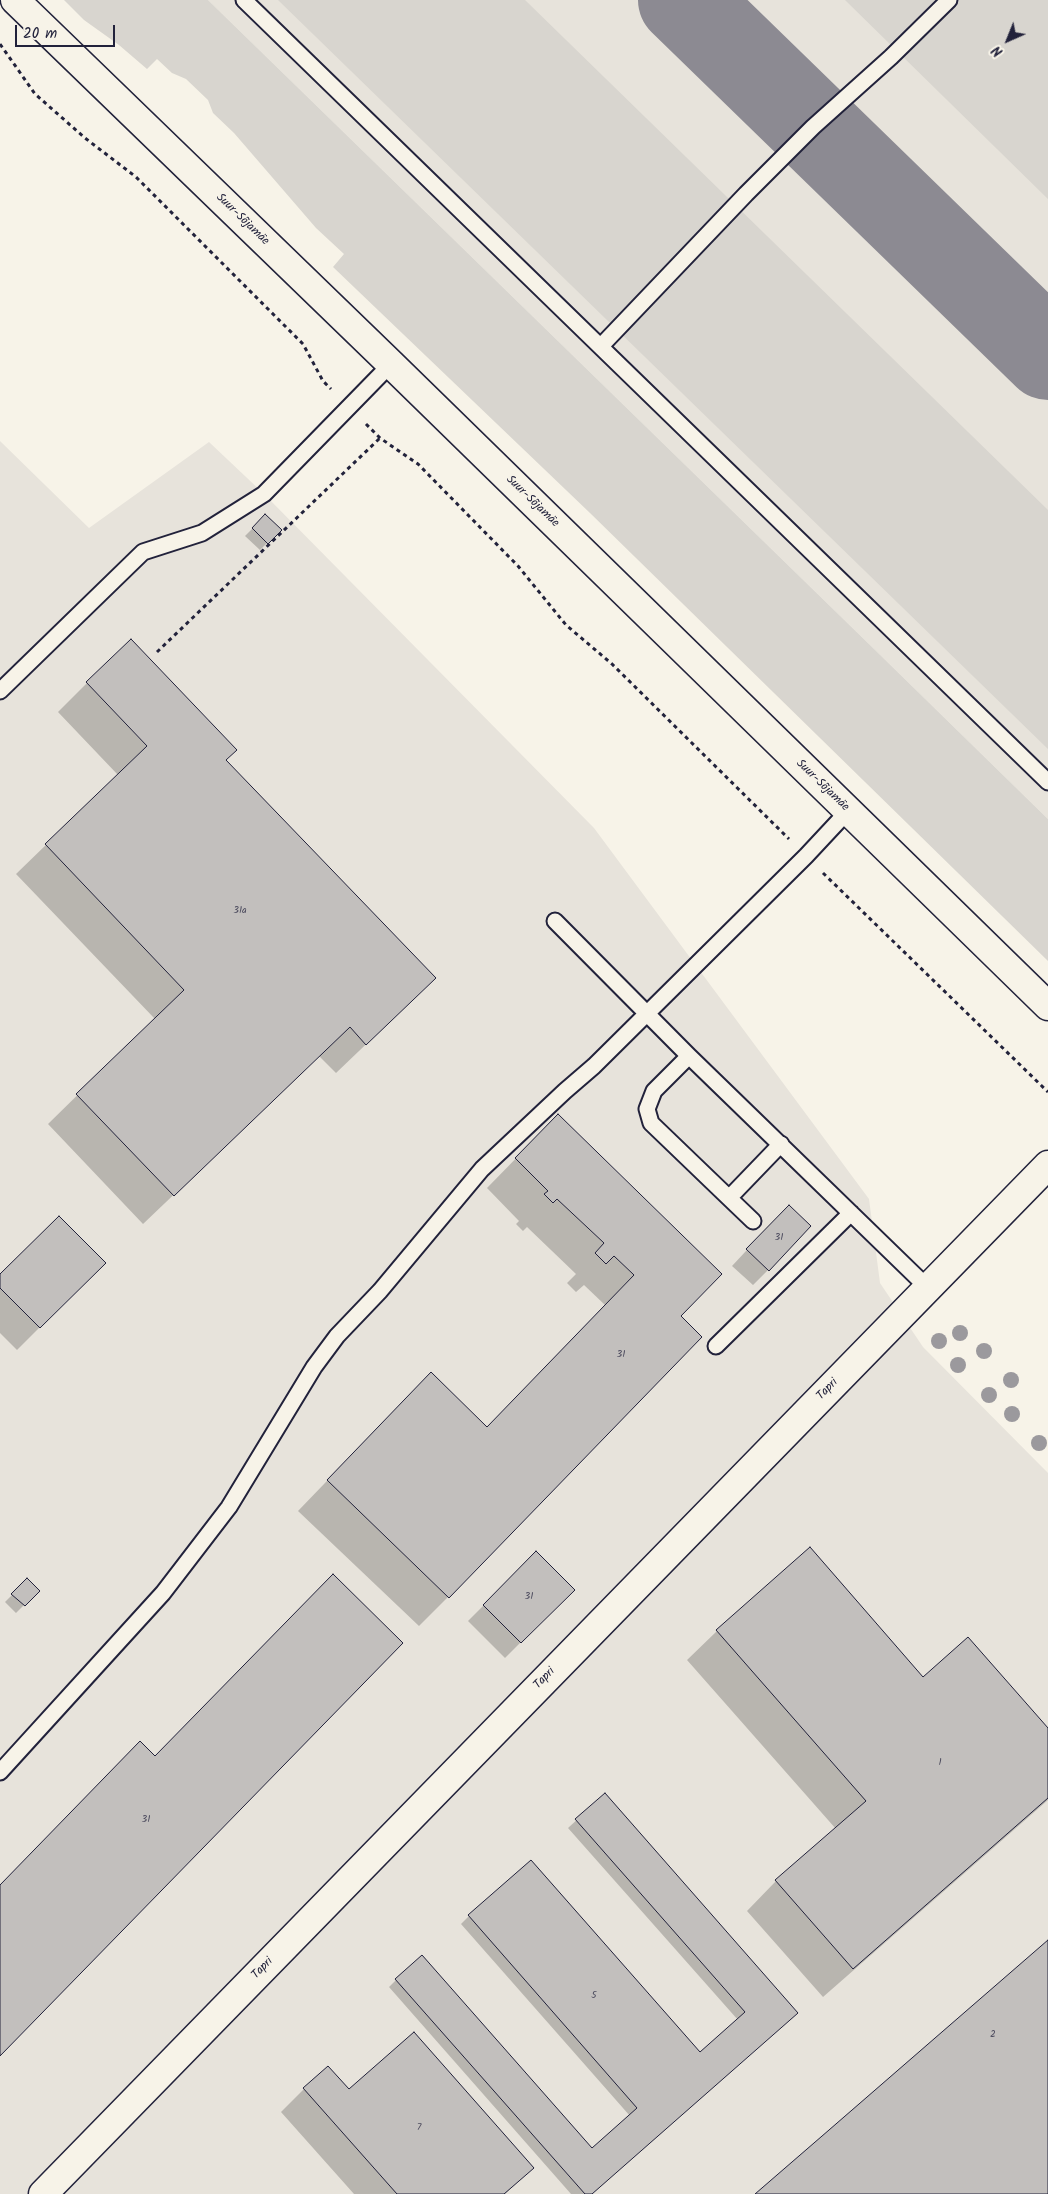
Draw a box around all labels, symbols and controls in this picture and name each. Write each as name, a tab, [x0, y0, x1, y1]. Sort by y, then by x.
scale bar	[18, 15, 118, 47]
north arrow	[983, 15, 1033, 65]
text: 20 m	[23, 22, 57, 46]
text: N	[987, 40, 1008, 62]
street label: Suur-Sõjamäe	[212, 191, 272, 249]
street label: Suur-Sõjamäe	[502, 473, 562, 531]
street label: Suur-Sõjamäe	[792, 757, 852, 815]
house number: 31a	[233, 905, 247, 917]
house number: 31	[775, 1232, 783, 1244]
house number: 31	[617, 1349, 625, 1361]
street label: Tapri	[814, 1376, 842, 1404]
house number: 31	[525, 1591, 533, 1603]
street label: Tapri	[531, 1665, 559, 1693]
house number: 1	[938, 1757, 942, 1769]
house number: 31	[142, 1814, 150, 1826]
street label: Tapri	[249, 1955, 277, 1983]
house number: 5	[591, 1990, 597, 2002]
house number: 2	[990, 2029, 996, 2041]
house number: 7	[417, 2122, 421, 2134]

